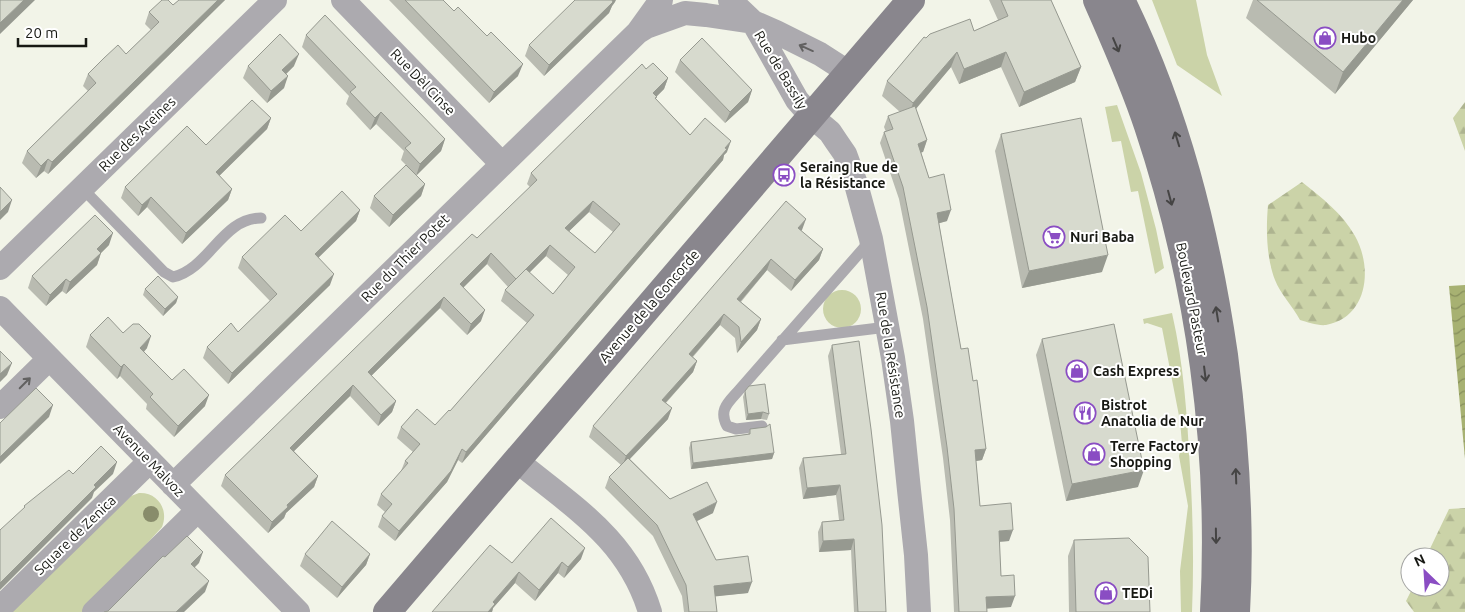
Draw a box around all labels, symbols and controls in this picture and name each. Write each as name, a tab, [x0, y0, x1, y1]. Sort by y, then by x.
scale bar	[18, 15, 85, 47]
text: 20 m	[25, 24, 58, 41]
shop icon: Hubo	[1313, 26, 1337, 50]
street label: Rue de Bassily	[751, 28, 811, 112]
place label: Hubo	[1341, 30, 1376, 46]
one-way arrow	[1112, 37, 1122, 52]
one-way arrow	[799, 42, 814, 52]
street label: Rue Dèl Cinse	[387, 46, 459, 118]
street label: Rue des Areines	[95, 93, 179, 175]
one-way arrow	[1171, 132, 1181, 148]
place label: Seraing Rue de la Résistance	[800, 159, 898, 191]
bus stop icon: Seraing Rue de la Résistance	[772, 163, 796, 187]
one-way arrow	[1166, 189, 1176, 205]
street label: Rue du Thier Potet	[358, 210, 453, 305]
supermarket icon: Nuri Baba	[1042, 225, 1066, 249]
place label: Nuri Baba	[1070, 229, 1134, 245]
street label: Boulevard Pasteur	[1173, 241, 1211, 358]
street label: Avenue de la Concorde	[596, 246, 702, 366]
street label: Rue de la Résistance	[873, 291, 909, 419]
one-way arrow	[1212, 307, 1222, 323]
shop icon: Cash Express	[1065, 359, 1089, 383]
place label: Cash Express	[1093, 363, 1180, 379]
one-way arrow	[1200, 366, 1210, 382]
one-way arrow	[18, 377, 31, 389]
place label: Bistrot Anatolia de Nur	[1101, 397, 1204, 429]
restaurant icon: Bistrot Anatolia de Nur	[1073, 401, 1097, 425]
street label: Avenue Malvoz	[110, 420, 188, 500]
place label: Terre Factory Shopping	[1110, 438, 1199, 470]
shop icon: Terre Factory Shopping	[1082, 442, 1106, 466]
one-way arrow	[1231, 468, 1240, 484]
street label: Square de Zenica	[31, 492, 119, 578]
one-way arrow	[1212, 528, 1221, 544]
north arrow	[1400, 547, 1450, 597]
text: N	[1411, 551, 1428, 570]
shop icon: TEDi	[1094, 581, 1118, 605]
place label: TEDi	[1122, 585, 1153, 601]

